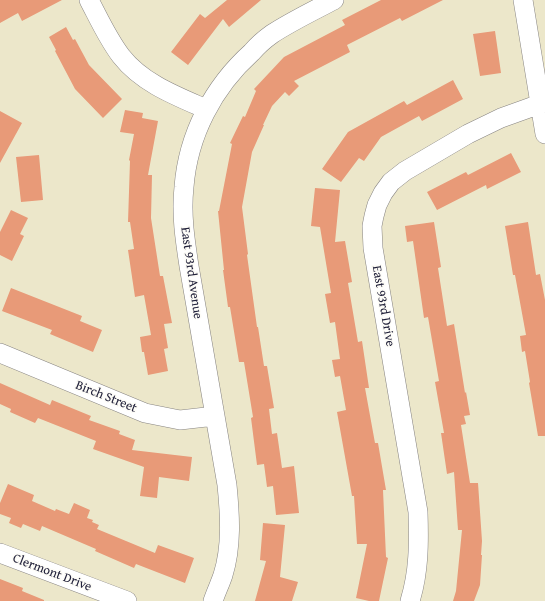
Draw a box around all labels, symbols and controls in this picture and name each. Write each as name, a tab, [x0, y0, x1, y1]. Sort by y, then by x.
street label: East 93rd Avenue	[177, 226, 205, 320]
street label: East 93rd Drive	[368, 264, 398, 348]
street label: Birch Street	[73, 378, 139, 416]
street label: Clermont Drive	[10, 551, 94, 595]

